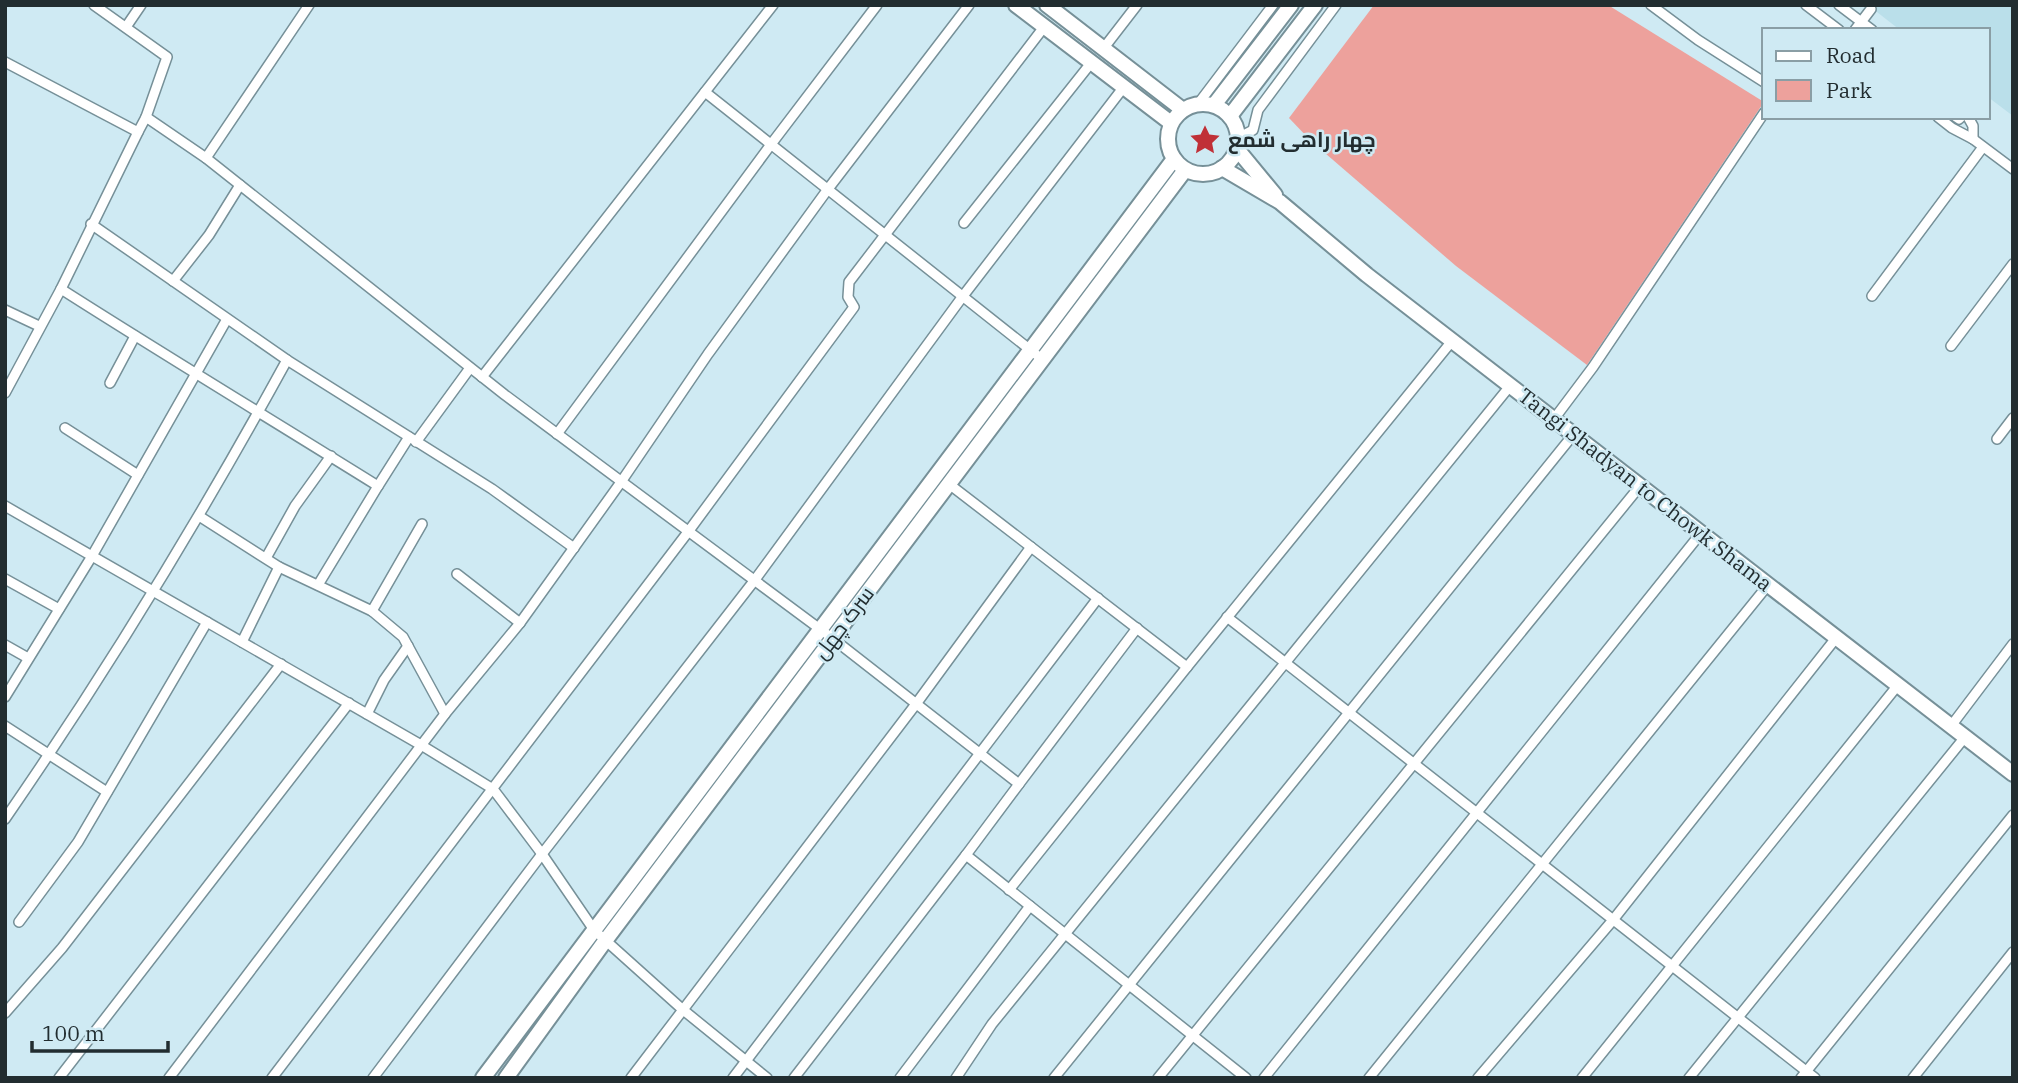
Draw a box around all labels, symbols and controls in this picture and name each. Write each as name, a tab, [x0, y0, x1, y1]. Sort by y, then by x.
legend	[1762, 28, 1990, 119]
text: Road	[1826, 41, 1876, 69]
text: Park	[1826, 76, 1873, 104]
place icon: چهار راهی شمع	[1188, 123, 1222, 157]
place label: چهار راهی شمع	[1228, 125, 1376, 155]
street label: Tangi Shadyan to Chowk Shama	[1513, 381, 1779, 597]
street label: سرک چهل	[806, 580, 881, 665]
scale bar	[32, 1010, 168, 1054]
text: 100 m	[42, 1019, 105, 1047]

